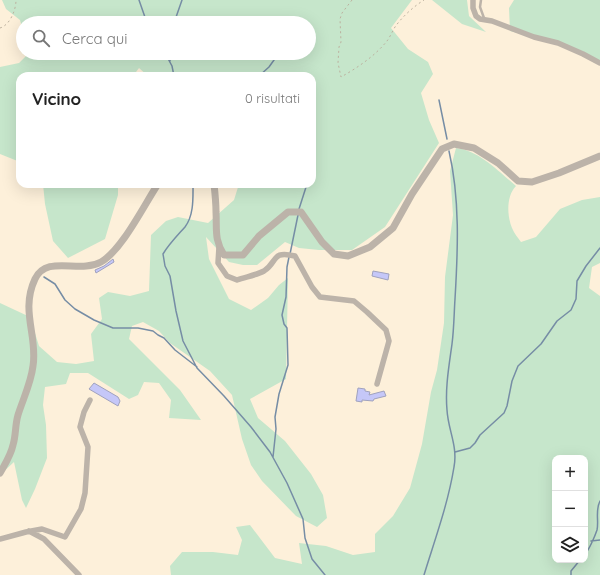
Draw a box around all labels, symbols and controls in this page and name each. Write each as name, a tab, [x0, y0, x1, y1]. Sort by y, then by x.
search box	[16, 16, 316, 60]
icon: search	[30, 27, 52, 49]
text: Cerca qui	[62, 29, 128, 48]
text: Vicino	[32, 88, 81, 109]
text: 0 risultati	[245, 90, 300, 106]
map controls	[552, 455, 588, 563]
button: +	[552, 455, 588, 491]
button: −	[552, 491, 588, 527]
button: layers	[552, 527, 588, 563]

